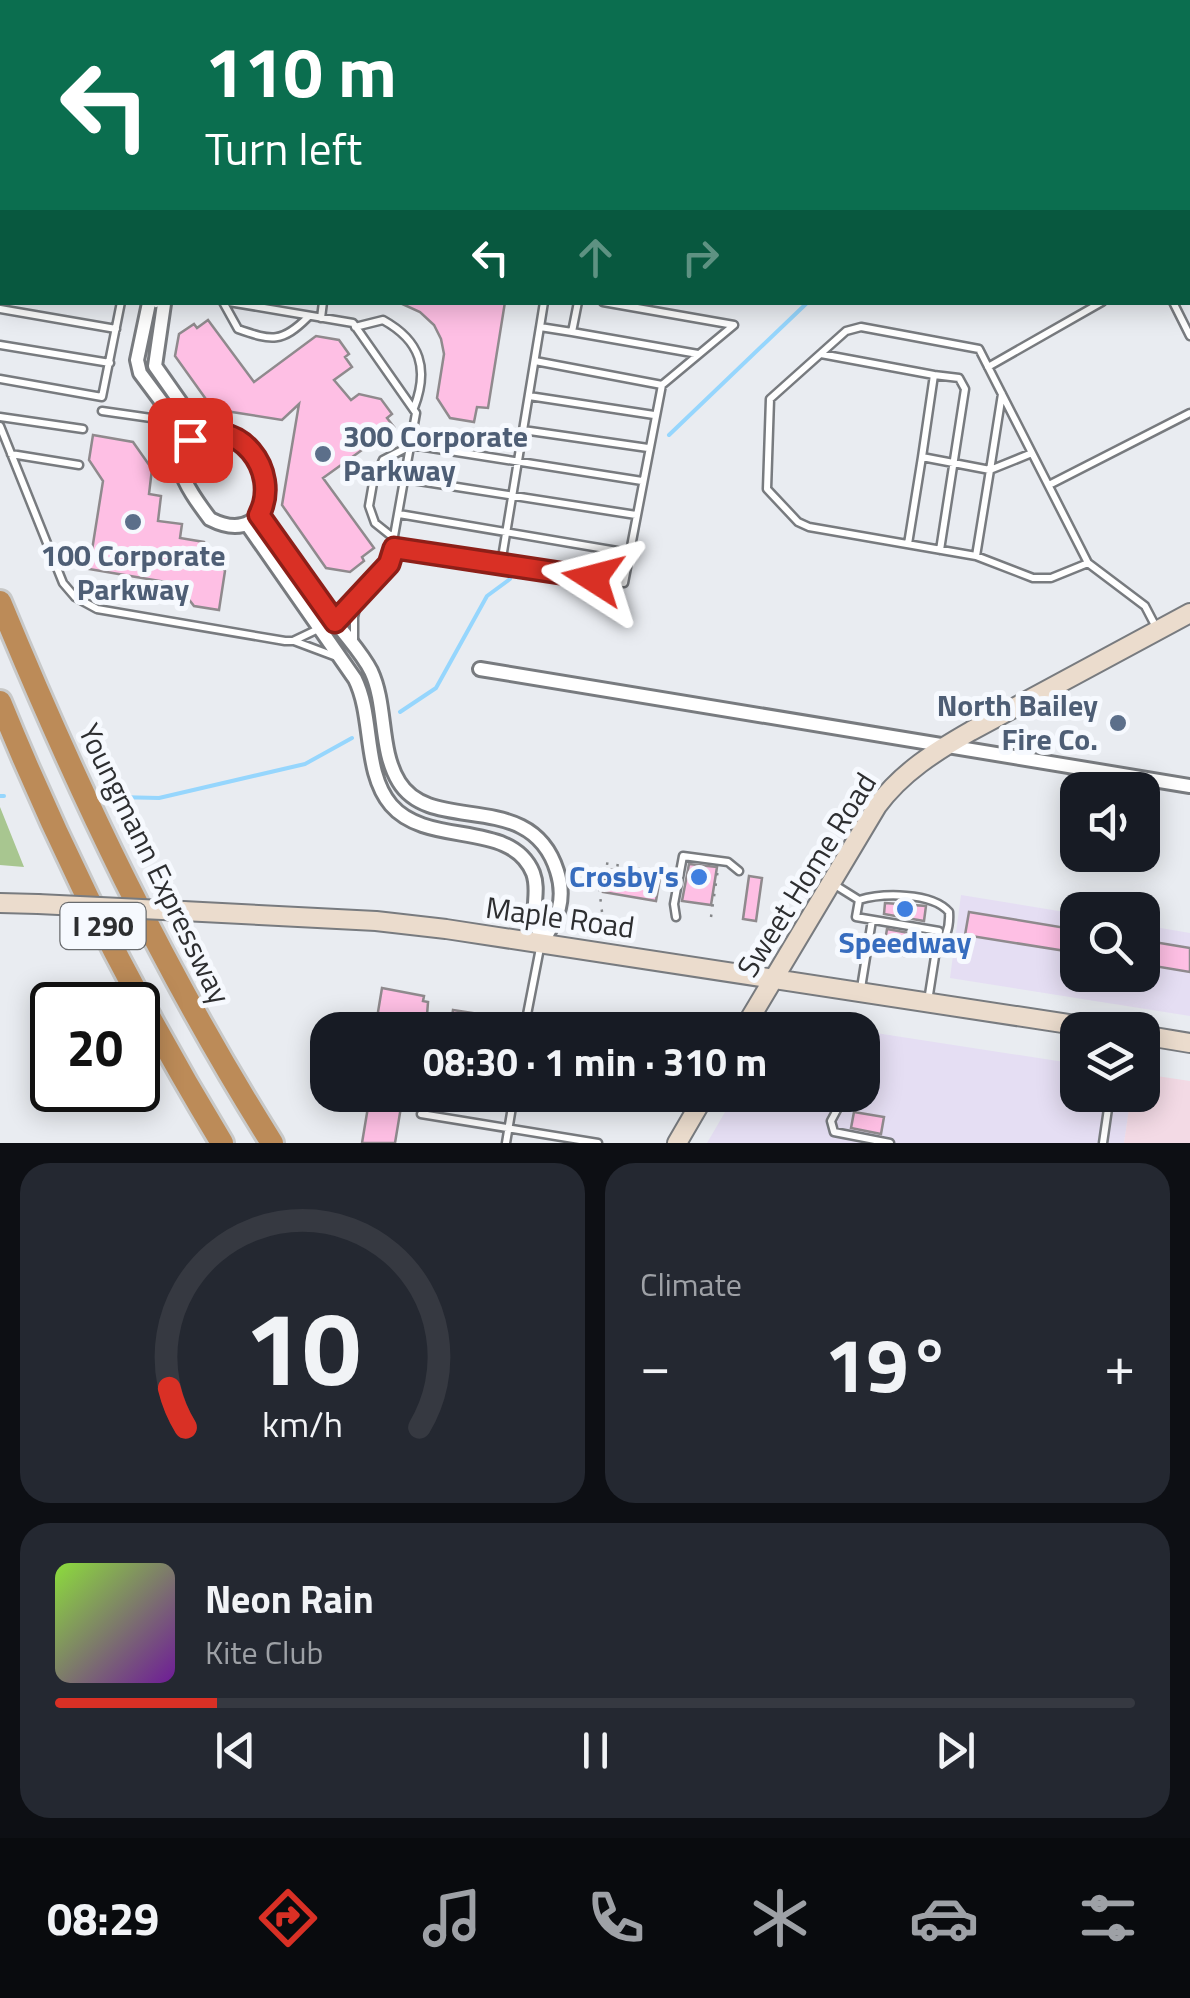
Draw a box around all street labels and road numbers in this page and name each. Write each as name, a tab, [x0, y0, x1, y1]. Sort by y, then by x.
street label: Youngmann Expressway	[67, 715, 243, 1012]
street label: Sweet Home Road	[725, 763, 888, 986]
street label: Maple Road	[483, 884, 637, 950]
road number: I 290	[61, 903, 146, 949]

